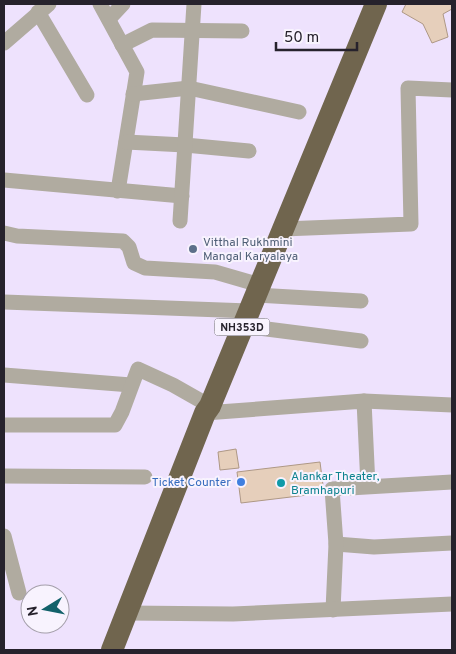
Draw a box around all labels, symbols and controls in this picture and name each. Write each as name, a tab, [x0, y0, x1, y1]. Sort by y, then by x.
scale bar	[276, 20, 357, 52]
text: 50 m	[284, 29, 319, 48]
place label: Vitthal Rukhmini Mangal Karyalaya	[203, 235, 298, 265]
marker: Vitthal Rukhmini Mangal Karyalaya	[187, 243, 199, 255]
road number: NH353D	[214, 318, 270, 336]
place label: Alankar Theater, Bramhapuri	[291, 469, 380, 499]
place label: Ticket Counter	[152, 475, 231, 491]
marker: Ticket Counter	[235, 476, 247, 488]
marker: Alankar Theater, Bramhapuri	[275, 477, 287, 489]
north arrow	[20, 584, 70, 634]
text: N	[24, 605, 43, 617]

